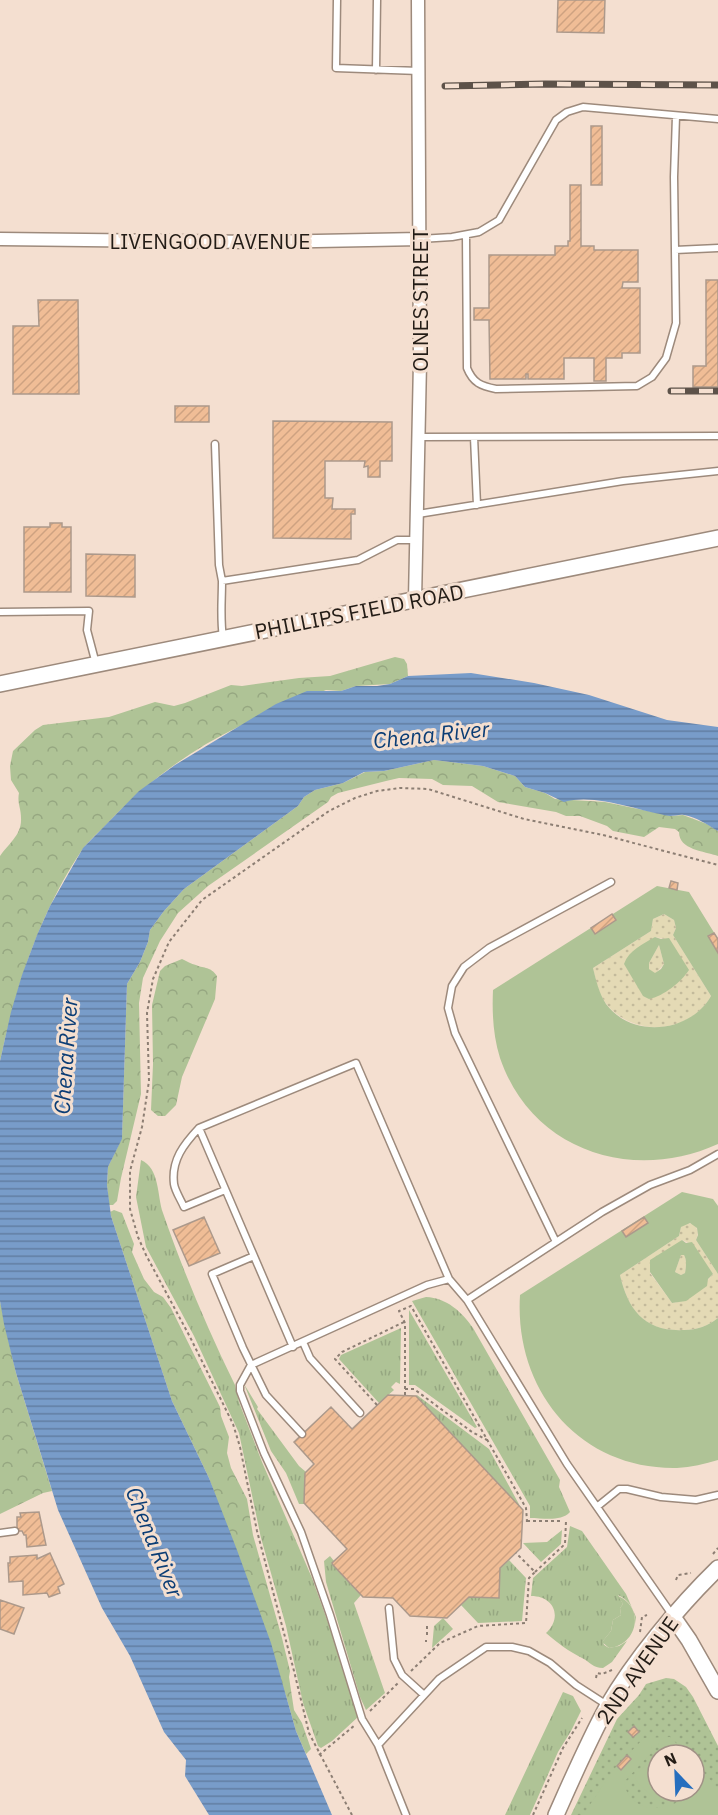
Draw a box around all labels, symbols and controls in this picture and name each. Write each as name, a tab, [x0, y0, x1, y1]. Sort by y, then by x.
street label: LIVENGOOD AVENUE	[109, 227, 311, 255]
street label: OLNES STREET	[406, 228, 434, 372]
street label: PHILLIPS FIELD ROAD	[252, 577, 466, 645]
water label: Chena River	[371, 713, 492, 755]
water label: Chena River	[46, 996, 84, 1115]
water label: Chena River	[120, 1482, 191, 1602]
street label: 2ND AVENUE	[590, 1611, 684, 1729]
north arrow	[646, 1743, 706, 1803]
text: N	[661, 1748, 679, 1771]

